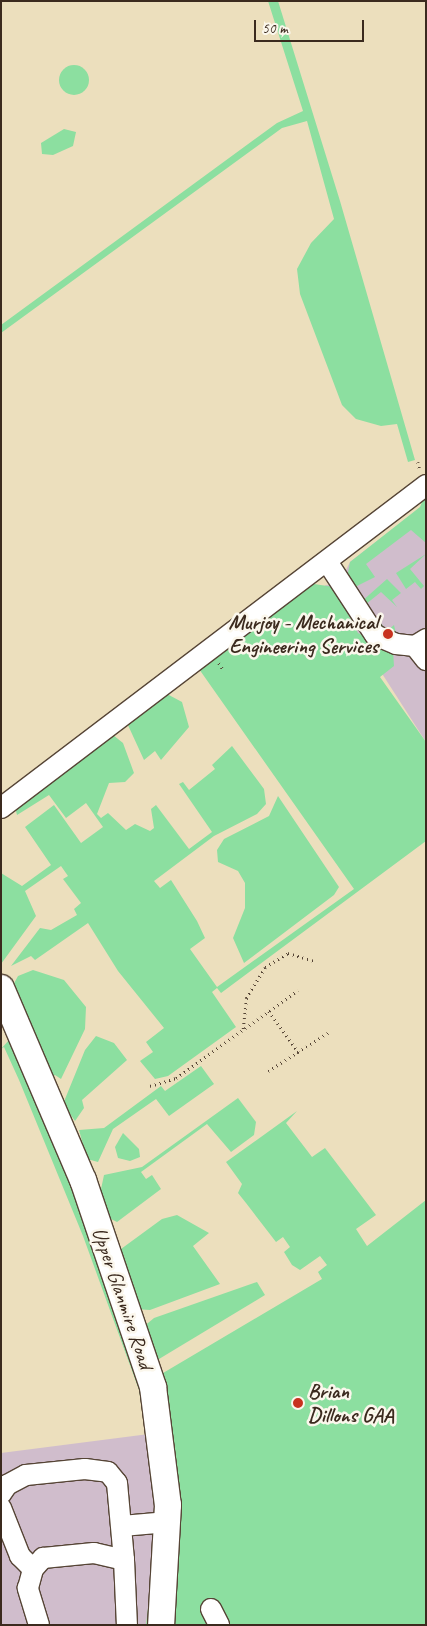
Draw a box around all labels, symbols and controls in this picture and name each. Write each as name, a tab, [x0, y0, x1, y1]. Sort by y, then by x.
scale bar	[257, 10, 367, 42]
text: 50 m	[262, 19, 288, 38]
place label: Murjoy - Mechanical Engineering Services	[229, 609, 378, 659]
marker: Murjoy - Mechanical Engineering Services	[382, 628, 394, 640]
street label: Upper Glanmire Road	[87, 1224, 159, 1372]
place label: Brian Dillons GAA	[308, 1378, 394, 1428]
marker: Brian Dillons GAA	[292, 1397, 304, 1409]

